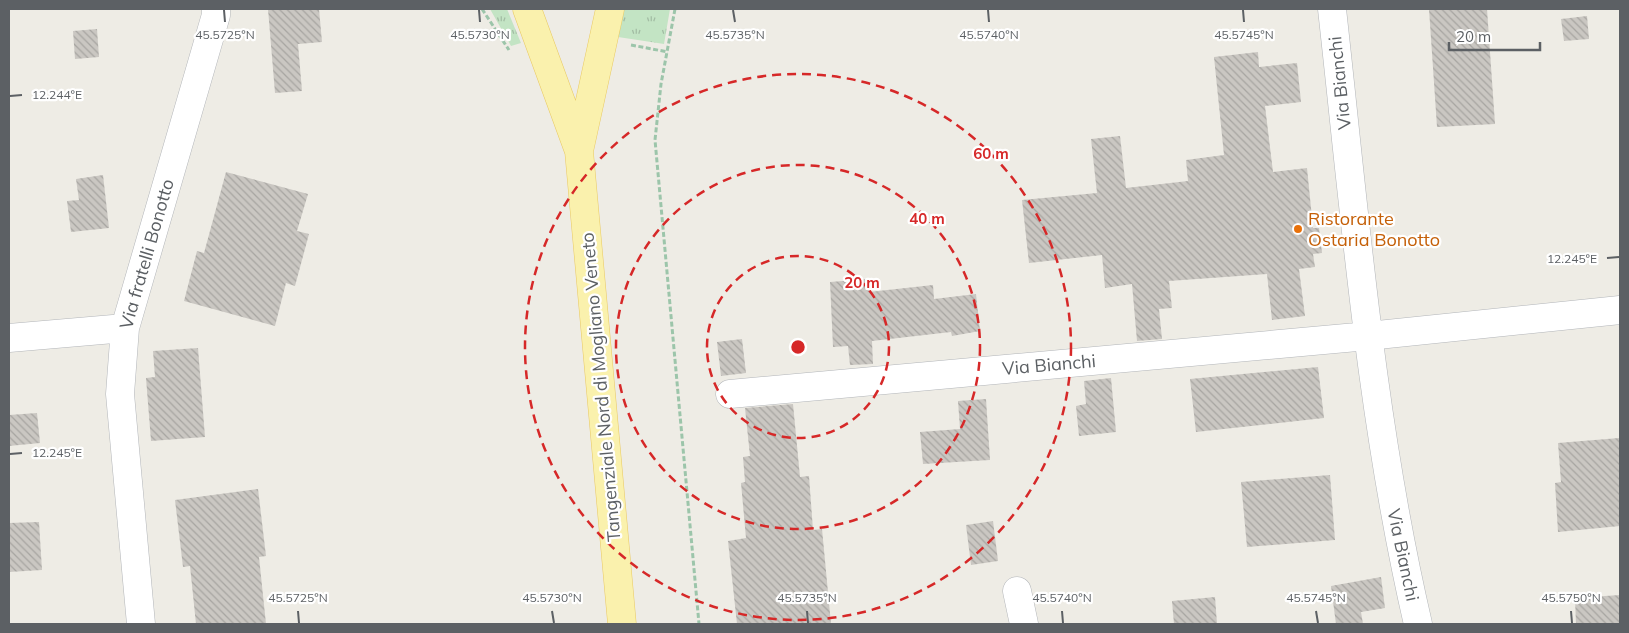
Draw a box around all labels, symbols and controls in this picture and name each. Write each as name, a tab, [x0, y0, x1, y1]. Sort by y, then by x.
scale bar	[1449, 20, 1540, 52]
text: 45.5725°N	[195, 27, 255, 42]
text: 45.5730°N	[450, 27, 510, 42]
text: 45.5735°N	[705, 27, 765, 42]
text: 45.5740°N	[959, 27, 1019, 42]
text: 45.5745°N	[1214, 27, 1274, 42]
text: 20 m	[1456, 27, 1491, 46]
street label: Via Bianchi	[1323, 35, 1356, 131]
text: 12.244°E	[32, 87, 82, 102]
text: 60 m	[973, 144, 1009, 163]
street label: Via fratelli Bonotto	[114, 176, 179, 332]
place label: Ristorante Ostaria Bonotto	[1308, 207, 1440, 251]
text: 40 m	[909, 209, 945, 228]
marker: Ristorante Ostaria Bonotto	[1292, 223, 1304, 235]
street label: Tangenziale Nord di Mogliano Veneto	[576, 232, 625, 543]
text: 12.245°E	[1547, 251, 1597, 266]
text: 20 m	[844, 273, 880, 292]
centre of rings	[789, 338, 807, 356]
street label: Via Bianchi	[1001, 349, 1097, 380]
text: 12.245°E	[32, 445, 82, 460]
street label: Via Bianchi	[1382, 507, 1425, 603]
text: 45.5725°N	[268, 590, 328, 605]
text: 45.5730°N	[522, 590, 582, 605]
text: 45.5735°N	[777, 590, 837, 605]
text: 45.5740°N	[1032, 590, 1092, 605]
text: 45.5745°N	[1286, 590, 1346, 605]
text: 45.5750°N	[1541, 590, 1601, 605]

